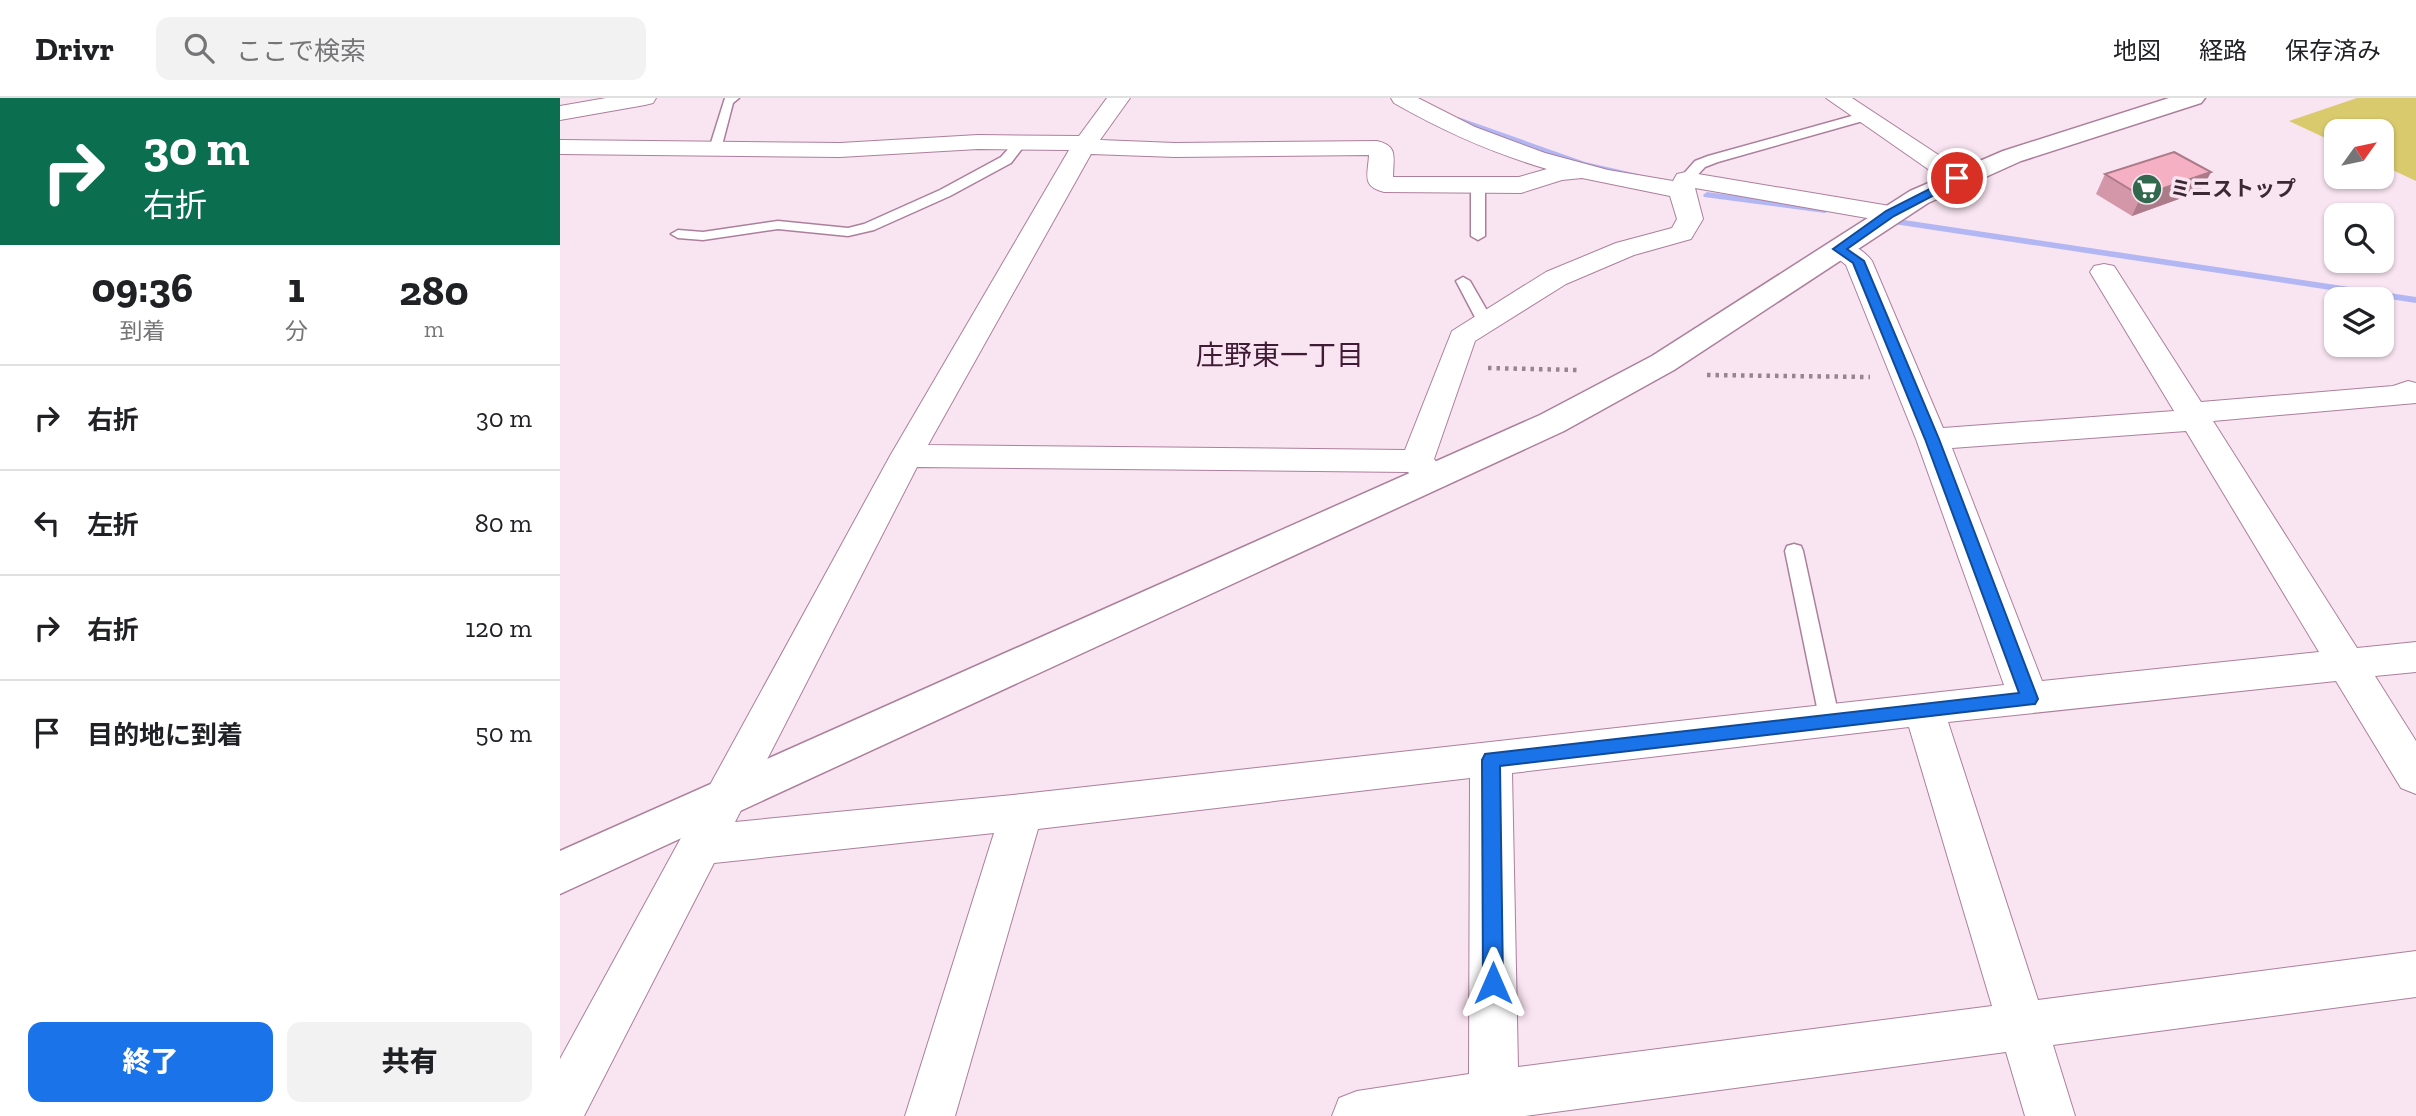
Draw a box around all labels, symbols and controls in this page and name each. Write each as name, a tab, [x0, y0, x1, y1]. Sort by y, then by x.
search box	[156, 17, 646, 80]
text: Drivr	[35, 29, 114, 68]
icon: search	[180, 29, 218, 67]
text: ここで検索	[236, 35, 366, 67]
text: 地図	[2113, 36, 2161, 65]
text: 経路	[2199, 36, 2247, 65]
text: 保存済み	[2285, 36, 2381, 65]
text: 30 m	[143, 119, 249, 178]
north arrow	[2324, 119, 2394, 189]
map controls	[2324, 119, 2394, 357]
icon: right	[28, 126, 119, 217]
pin	[1927, 148, 1987, 208]
icon: arrive	[1938, 159, 1976, 197]
supermarket icon: ミニストップ	[2130, 172, 2164, 206]
place label: ミニストップ	[2170, 176, 2296, 201]
text: 右折	[143, 186, 207, 224]
button: search	[2324, 203, 2394, 273]
text: 09:36	[91, 262, 193, 313]
text: 1	[288, 262, 305, 313]
text: 280	[399, 265, 469, 316]
button: layers	[2324, 287, 2394, 357]
text: m	[424, 315, 444, 343]
text: 到着	[119, 317, 165, 345]
text: 分	[285, 317, 308, 345]
district label: 庄野東一丁目	[1196, 339, 1364, 372]
icon: right	[28, 399, 66, 437]
text: 30 m	[476, 402, 532, 434]
text: 右折	[87, 404, 139, 436]
icon: left	[28, 504, 66, 542]
text: 80 m	[475, 507, 532, 539]
text: 左折	[87, 509, 139, 541]
icon: right	[28, 609, 66, 647]
text: 120 m	[465, 612, 532, 644]
text: 右折	[87, 614, 139, 646]
icon: arrive	[28, 714, 66, 752]
text: 50 m	[475, 717, 532, 749]
text: 目的地に到着	[87, 719, 243, 751]
position arrow	[1456, 946, 1530, 1020]
button: 終了	[28, 1022, 273, 1102]
button: 共有	[287, 1022, 532, 1102]

